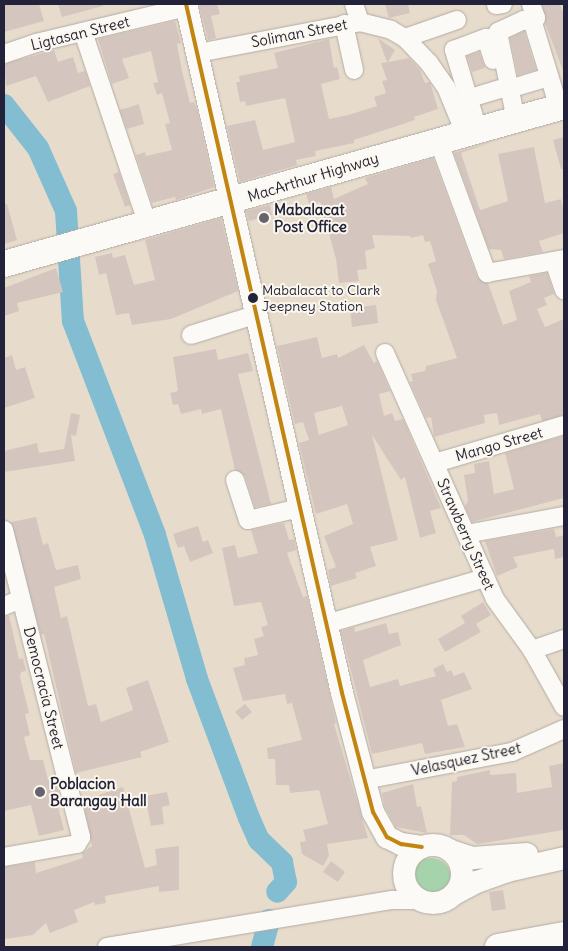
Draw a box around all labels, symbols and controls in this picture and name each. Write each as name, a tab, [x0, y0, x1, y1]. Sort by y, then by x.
street label: Ligtasan Street	[29, 12, 131, 54]
street label: Soliman Street	[249, 15, 349, 51]
street label: MacArthur Highway	[245, 149, 381, 205]
place label: Mabalacat Post Office	[274, 200, 347, 235]
marker: Mabalacat Post Office	[258, 212, 270, 224]
place label: Mabalacat to Clark Jeepney Station	[262, 282, 380, 314]
marker: Mabalacat to Clark Jeepney Station	[248, 293, 258, 303]
street label: Mango Street	[453, 423, 545, 465]
street label: Strawberry Street	[433, 475, 499, 593]
street label: Democracia Street	[20, 625, 68, 751]
street label: Velasquez Street	[410, 739, 522, 779]
place label: Poblacion Barangay Hall	[50, 774, 147, 809]
marker: Poblacion Barangay Hall	[34, 786, 46, 798]

